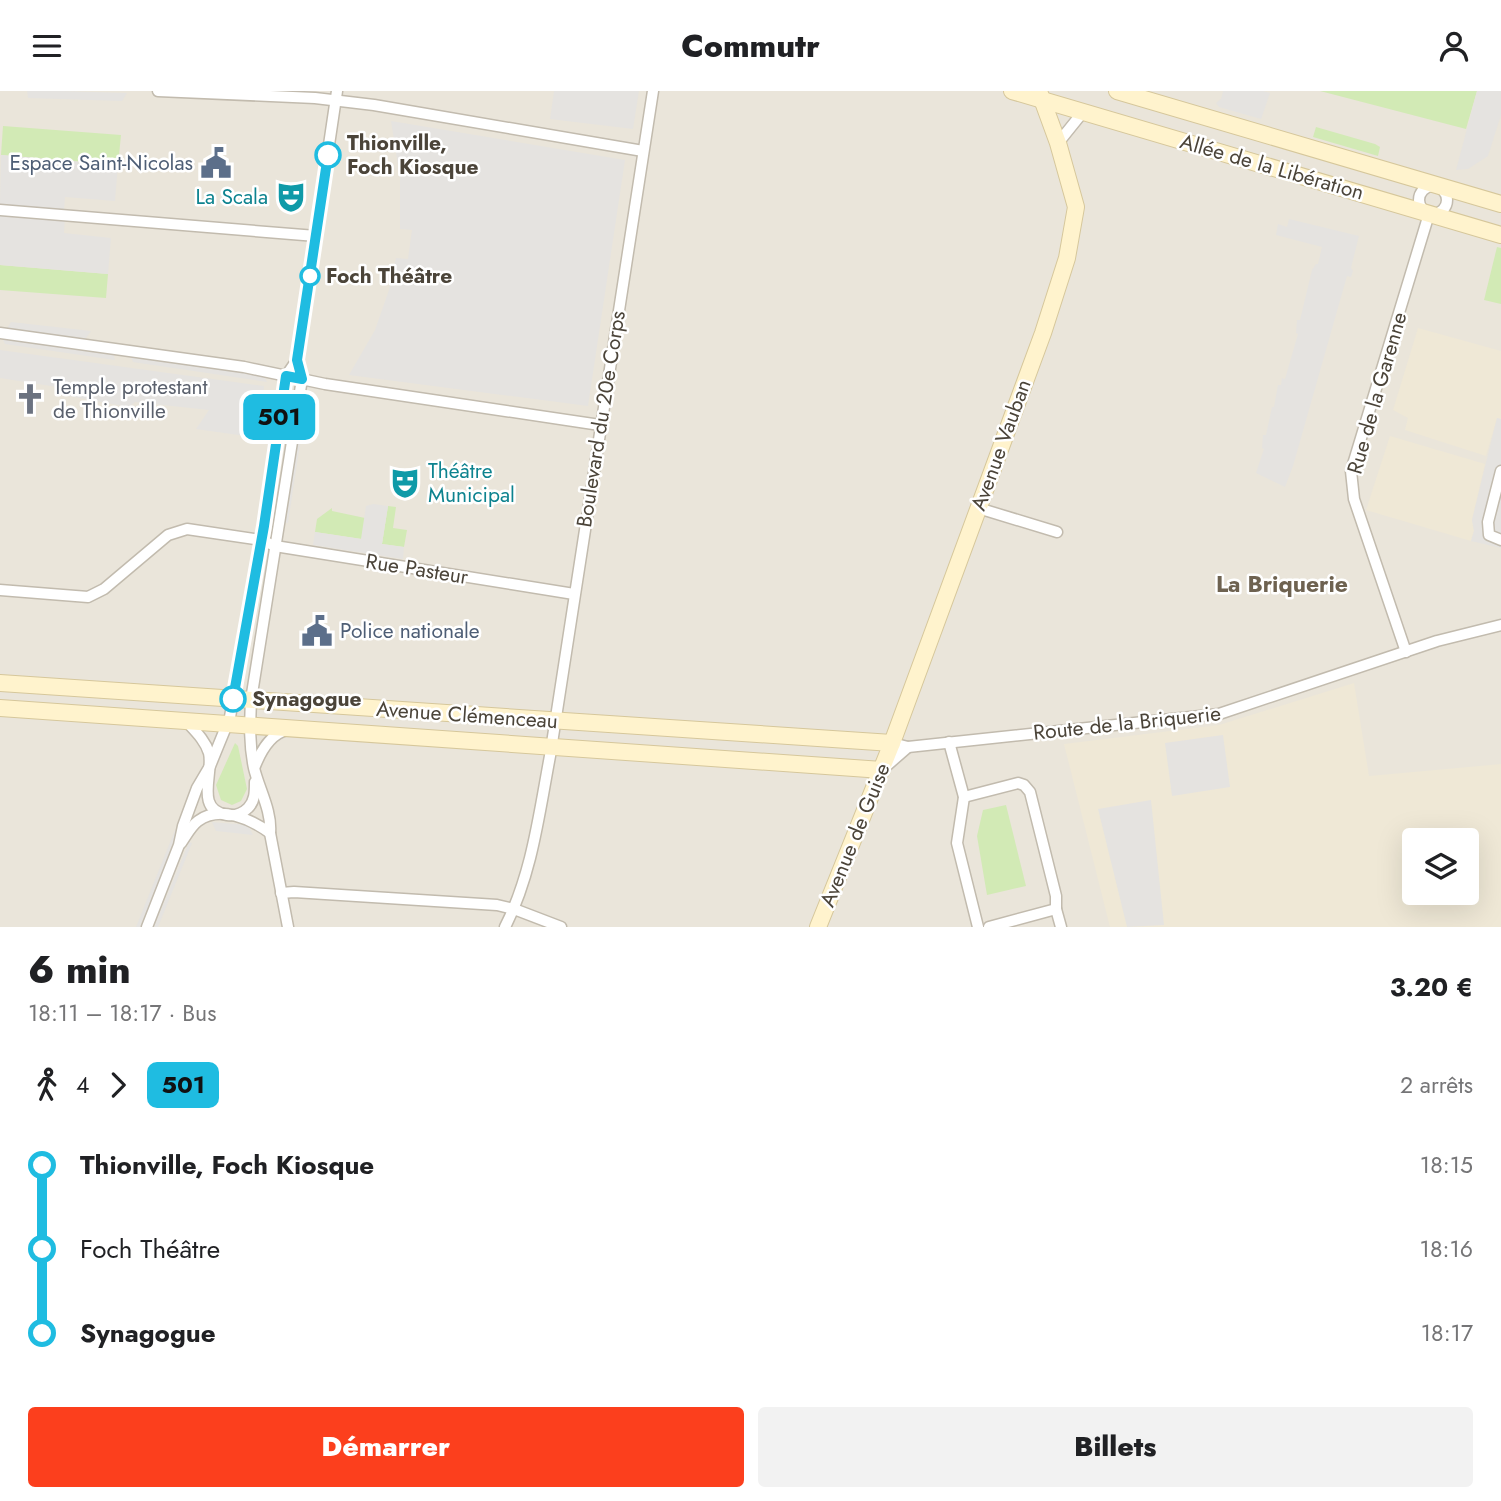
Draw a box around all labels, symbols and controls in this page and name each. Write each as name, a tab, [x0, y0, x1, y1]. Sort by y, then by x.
text: Commutr	[681, 23, 820, 69]
icon: menu	[28, 27, 66, 65]
icon: person	[1435, 27, 1473, 65]
street label: Allée de la Libération	[1177, 126, 1367, 208]
place label: Thionville, Foch Kiosque	[347, 128, 479, 182]
marker: Thionville, Foch Kiosque	[315, 142, 341, 168]
public building icon: Espace Saint-Nicolas	[199, 146, 233, 180]
place label: Espace Saint-Nicolas	[10, 148, 193, 178]
theatre icon: La Scala	[274, 180, 308, 214]
place label: La Scala	[196, 182, 268, 212]
place label: Foch Théâtre	[326, 261, 452, 291]
marker: Foch Théâtre	[300, 266, 320, 286]
street label: Rue de la Garenne	[1340, 308, 1415, 477]
street label: Boulevard du 20e Corps	[569, 309, 633, 529]
place label: Temple protestant de Thionville	[53, 372, 208, 426]
street label: Avenue Vauban	[963, 375, 1039, 515]
church icon: Temple protestant de Thionville	[13, 382, 47, 416]
line badge: 501	[239, 394, 319, 440]
text: 501	[257, 399, 301, 434]
place label: Théâtre Municipal	[428, 456, 515, 510]
theatre icon: Théâtre Municipal	[388, 466, 422, 500]
street label: Rue Pasteur	[364, 546, 471, 592]
district label: La Briquerie	[1216, 567, 1348, 601]
public building icon: Police nationale	[300, 614, 334, 648]
place label: Police nationale	[340, 616, 480, 646]
place label: Synagogue	[252, 684, 362, 714]
marker: Synagogue	[220, 686, 246, 712]
street label: Avenue Clémenceau	[375, 694, 559, 736]
street label: Route de la Briquerie	[1032, 698, 1222, 748]
street label: Avenue de Guise	[812, 758, 898, 911]
map controls	[1402, 828, 1479, 905]
button: layers	[1402, 828, 1479, 905]
text: 6 min	[28, 942, 131, 997]
text: 3.20 €	[1390, 968, 1473, 1006]
text: 18:11 – 18:17 · Bus	[28, 996, 216, 1030]
icon: walk	[28, 1066, 66, 1104]
icon: forward	[99, 1066, 137, 1104]
text: 501	[161, 1067, 205, 1102]
text: 4	[76, 1068, 89, 1102]
text: 2 arrêts	[1400, 1068, 1473, 1102]
text: Thionville, Foch Kiosque	[80, 1146, 374, 1184]
text: 18:15	[1420, 1148, 1473, 1182]
text: Foch Théâtre	[80, 1230, 220, 1268]
text: 18:16	[1420, 1232, 1473, 1266]
text: Synagogue	[80, 1314, 216, 1352]
text: 18:17	[1421, 1316, 1473, 1350]
button: Démarrer	[28, 1407, 744, 1487]
button: Billets	[758, 1407, 1473, 1487]

